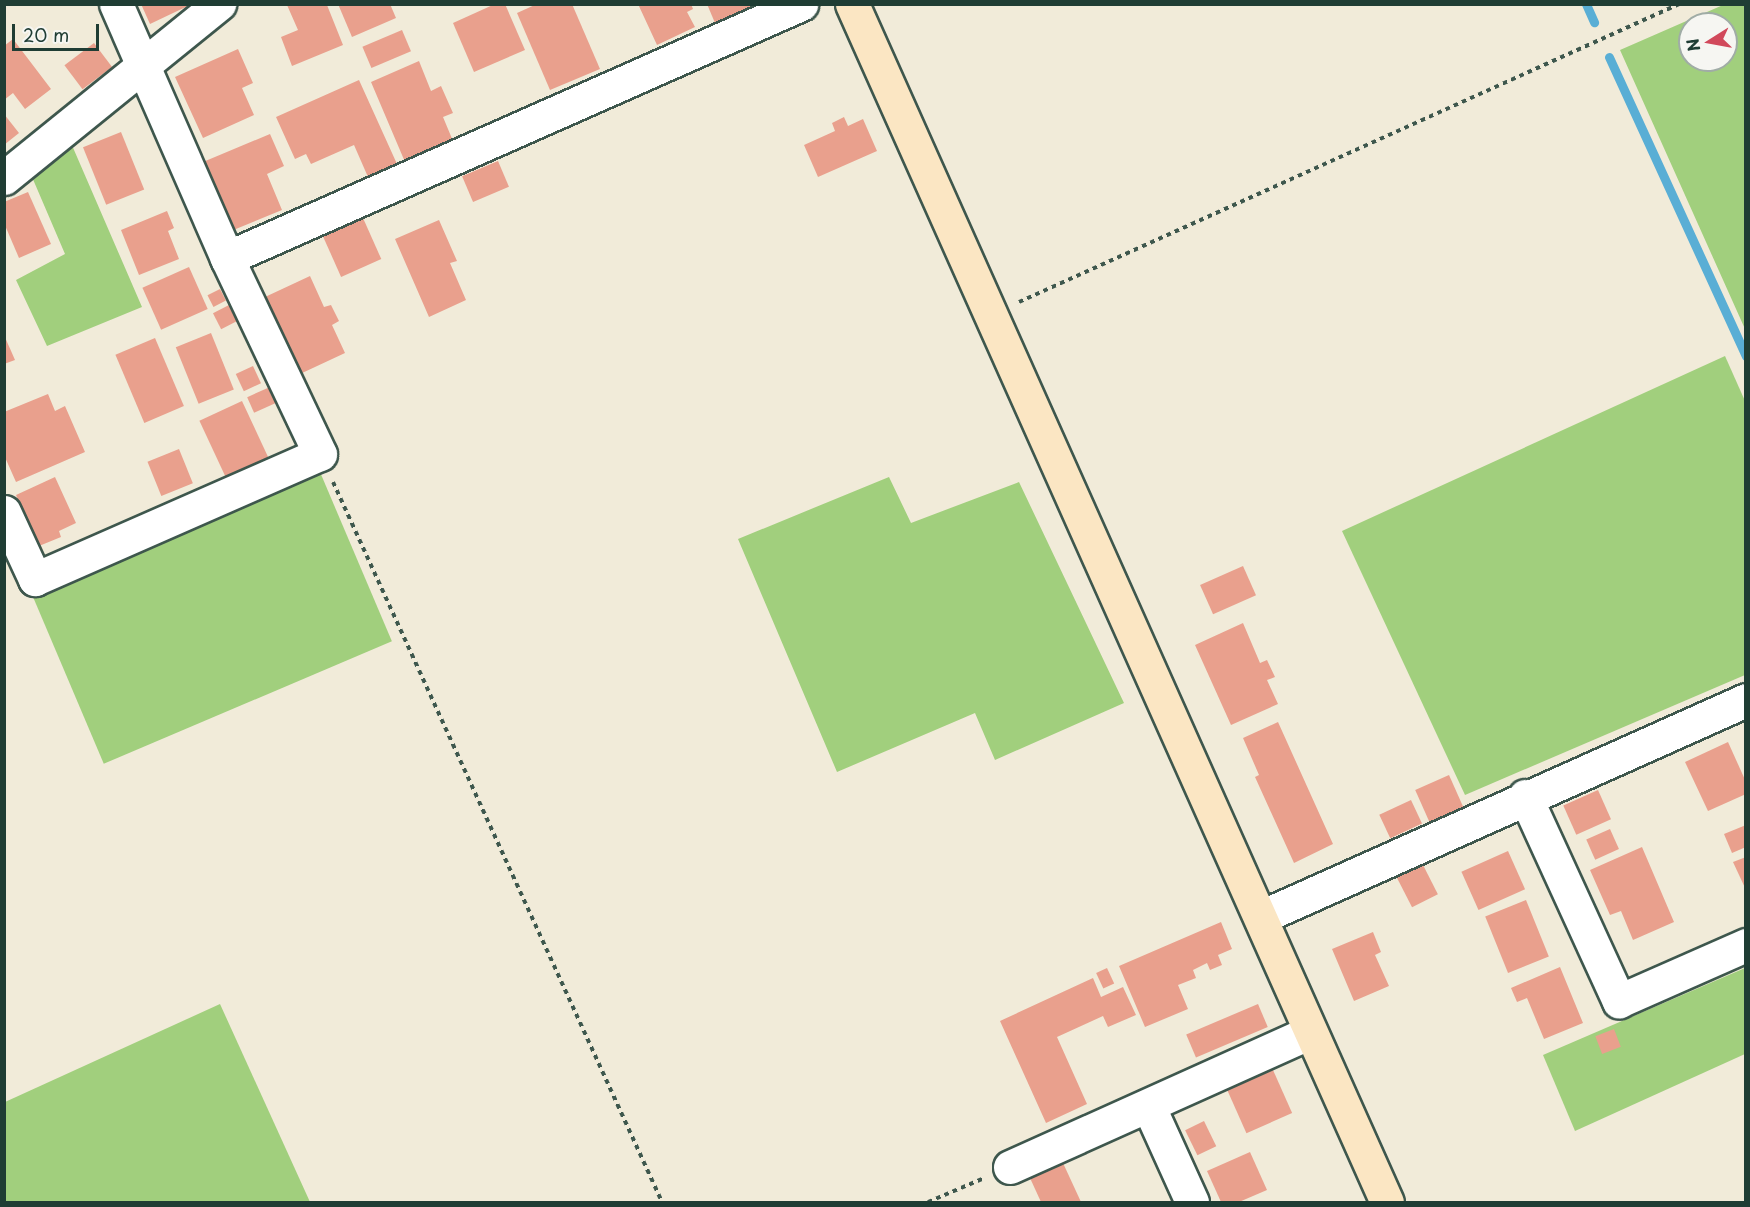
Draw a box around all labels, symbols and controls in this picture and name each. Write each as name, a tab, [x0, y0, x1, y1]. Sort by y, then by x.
scale bar	[15, 12, 102, 50]
north arrow	[1678, 12, 1738, 72]
text: 20 m	[23, 21, 69, 48]
text: N	[1679, 37, 1705, 54]

